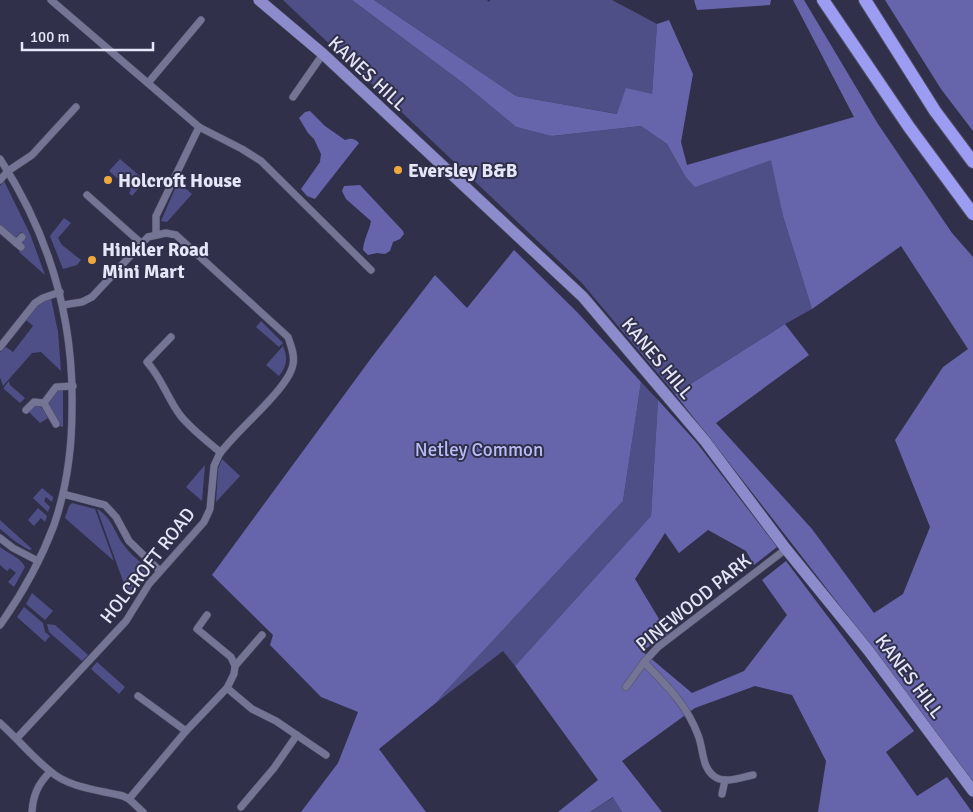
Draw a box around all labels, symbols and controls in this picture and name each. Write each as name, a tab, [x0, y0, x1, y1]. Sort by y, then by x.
scale bar	[22, 20, 154, 52]
text: 100 m	[30, 28, 70, 46]
street label: KANES HILL	[323, 31, 412, 117]
place label: Eversley B&B	[408, 159, 518, 183]
marker: Eversley B&B	[392, 164, 404, 176]
place label: Holcroft House	[118, 169, 241, 193]
marker: Holcroft House	[102, 174, 114, 186]
place label: Hinkler Road Mini Mart	[102, 238, 209, 284]
marker: Hinkler Road Mini Mart	[86, 254, 98, 266]
street label: KANES HILL	[616, 313, 698, 405]
park label: Netley Common	[415, 438, 543, 462]
street label: HOLCROFT ROAD	[95, 503, 201, 628]
street label: PINEWOOD PARK	[631, 549, 757, 657]
street label: KANES HILL	[870, 630, 949, 724]

